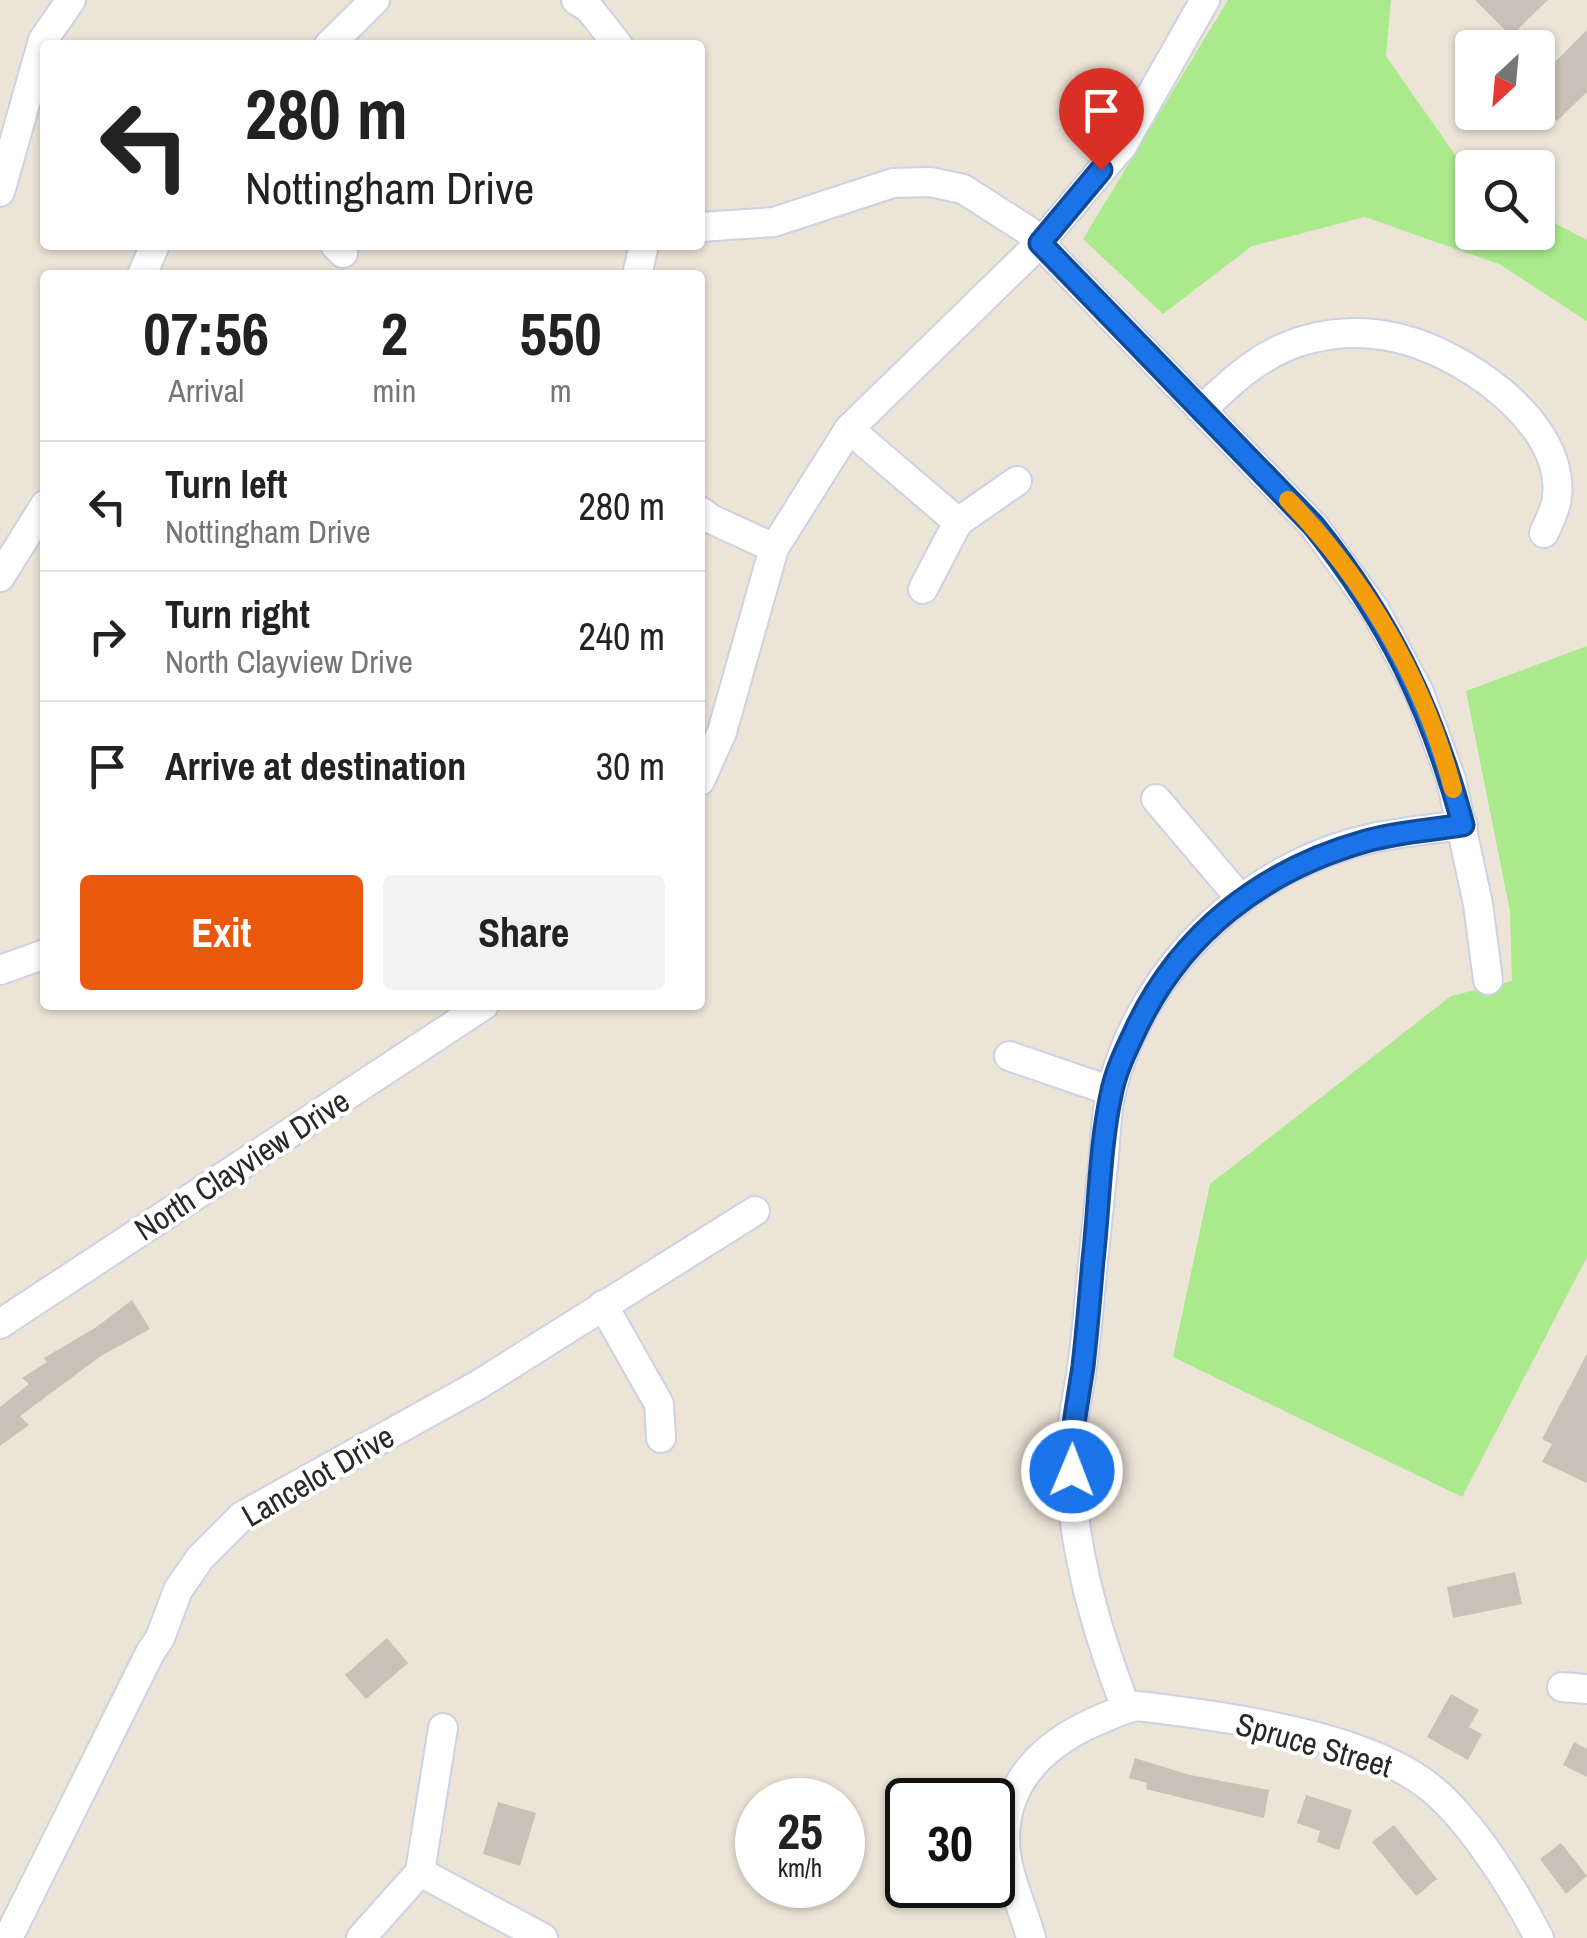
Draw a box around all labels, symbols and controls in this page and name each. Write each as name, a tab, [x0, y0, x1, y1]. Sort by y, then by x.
north arrow	[1455, 30, 1555, 130]
map controls	[1455, 30, 1555, 250]
text: 280 m	[245, 67, 408, 161]
pin	[1059, 68, 1144, 171]
icon: left	[80, 80, 210, 210]
icon: arrive	[1074, 83, 1129, 138]
button: search	[1455, 150, 1555, 250]
text: Nottingham Drive	[245, 157, 534, 218]
text: 07:56	[143, 293, 269, 374]
text: 2	[381, 293, 408, 374]
text: 550	[520, 293, 602, 374]
text: Arrival	[168, 369, 244, 412]
text: min	[372, 369, 416, 412]
text: m	[550, 369, 572, 412]
text: Turn left	[165, 459, 287, 510]
icon: left	[80, 479, 135, 534]
text: 280 m	[578, 481, 665, 532]
text: Nottingham Drive	[165, 510, 371, 553]
text: Turn right	[165, 589, 310, 640]
icon: right	[80, 609, 135, 664]
text: 240 m	[578, 611, 665, 662]
text: North Clayview Drive	[165, 640, 413, 683]
icon: arrive	[80, 739, 135, 794]
text: Arrive at destination	[165, 741, 466, 792]
text: 30 m	[596, 741, 665, 792]
button: Exit	[80, 875, 363, 990]
button: Share	[383, 875, 665, 990]
street label: North Clayview Drive	[126, 1079, 357, 1250]
street label: Lancelot Drive	[234, 1415, 402, 1536]
position arrow	[1020, 1419, 1124, 1523]
street label: Spruce Street	[1231, 1702, 1397, 1787]
speed limit sign: 30	[885, 1778, 1015, 1908]
text: 25	[777, 1797, 823, 1865]
text: km/h	[778, 1851, 822, 1885]

